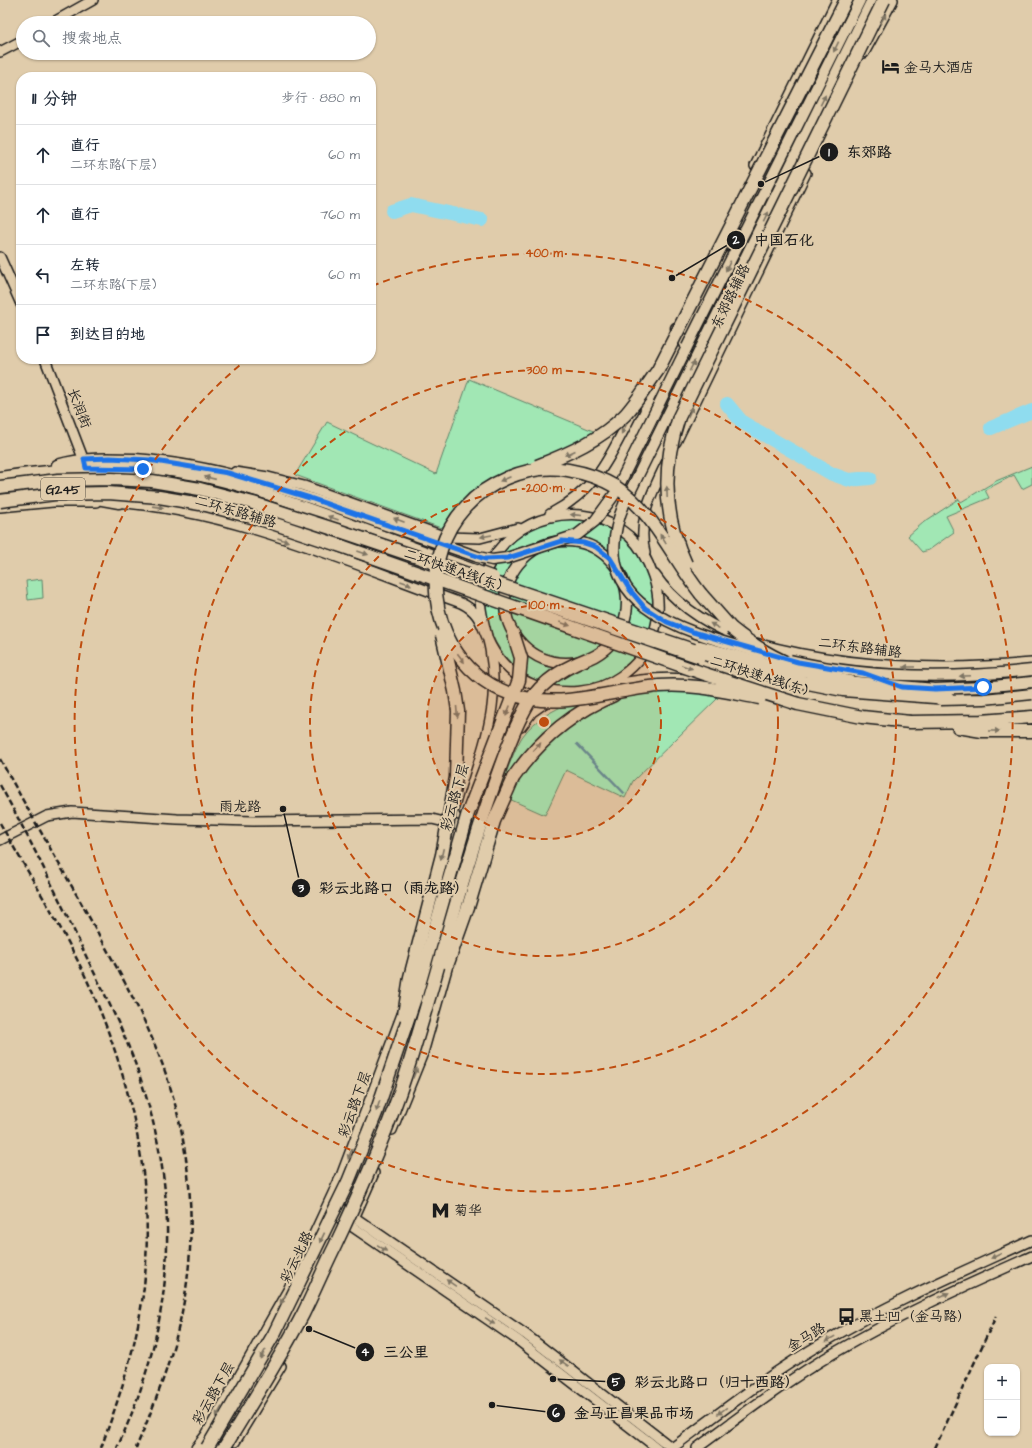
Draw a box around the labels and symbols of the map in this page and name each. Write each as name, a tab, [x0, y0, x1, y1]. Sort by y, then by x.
one-way arrow	[880, 14, 886, 25]
one-way arrow	[833, 42, 839, 53]
hotel icon: 金马大酒店	[881, 57, 901, 77]
place label: 金马大酒店	[904, 58, 974, 78]
one-way arrow	[820, 94, 826, 105]
callout: 东郊路	[819, 138, 900, 165]
text: 东郊路	[846, 142, 892, 163]
text: 1	[828, 144, 830, 161]
one-way arrow	[763, 211, 769, 223]
callout: 中国石化	[726, 227, 822, 254]
text: 中国石化	[754, 230, 814, 251]
text: 2	[732, 232, 740, 249]
text: 400 m	[525, 245, 563, 262]
one-way arrow	[724, 260, 731, 272]
street label: 东郊路辅路	[707, 261, 755, 332]
one-way arrow	[689, 360, 695, 372]
text: 300 m	[525, 362, 562, 379]
street label: 长润街	[62, 385, 96, 432]
one-way arrow	[687, 407, 693, 418]
one-way arrow	[621, 423, 627, 435]
one-way arrow	[564, 449, 576, 456]
route end	[134, 460, 152, 478]
one-way arrow	[204, 475, 216, 481]
one-way arrow	[500, 476, 511, 482]
road number: G245	[41, 478, 85, 500]
text: 200 m	[525, 480, 563, 497]
one-way arrow	[664, 485, 670, 498]
street label: 二环东路辅路	[193, 491, 279, 533]
one-way arrow	[152, 504, 164, 510]
one-way arrow	[570, 512, 582, 519]
one-way arrow	[327, 514, 339, 520]
one-way arrow	[393, 516, 405, 522]
one-way arrow	[480, 534, 492, 540]
one-way arrow	[659, 534, 667, 544]
one-way arrow	[278, 537, 290, 543]
street label: 二环快速A线(东)	[401, 544, 504, 596]
one-way arrow	[357, 551, 369, 557]
one-way arrow	[400, 580, 412, 586]
text: 100 m	[529, 597, 560, 614]
one-way arrow	[559, 622, 571, 628]
one-way arrow	[709, 623, 721, 630]
street label: 二环东路辅路	[817, 633, 903, 663]
street label: 二环快速A线(东)	[707, 651, 810, 701]
one-way arrow	[457, 653, 465, 663]
one-way arrow	[902, 664, 915, 670]
one-way arrow	[682, 665, 694, 671]
one-way arrow	[959, 672, 971, 679]
route start	[974, 678, 992, 696]
one-way arrow	[505, 705, 511, 716]
one-way arrow	[454, 706, 461, 718]
centre of rings	[537, 715, 551, 729]
one-way arrow	[988, 728, 1001, 734]
one-way arrow	[532, 743, 541, 752]
street label: 彩云路下层	[436, 761, 474, 834]
street label: 雨龙路	[219, 797, 261, 817]
one-way arrow	[438, 848, 444, 861]
callout: 彩云北路口（雨龙路）	[291, 874, 477, 901]
text: 彩云北路口（雨龙路）	[319, 878, 469, 899]
text: 3	[297, 880, 305, 897]
one-way arrow	[413, 1067, 419, 1079]
street label: 彩云路下层	[334, 1068, 376, 1141]
one-way arrow	[375, 1100, 381, 1112]
one-way arrow	[346, 1148, 352, 1160]
metro station icon: 菊华	[431, 1200, 451, 1220]
place label: 菊华	[454, 1201, 482, 1221]
street label: 彩云北路	[276, 1228, 318, 1287]
one-way arrow	[319, 1232, 325, 1244]
one-way arrow	[377, 1244, 388, 1252]
one-way arrow	[991, 1253, 1002, 1259]
one-way arrow	[446, 1279, 456, 1287]
one-way arrow	[939, 1292, 950, 1298]
one-way arrow	[279, 1293, 286, 1304]
bus stop icon: 黑土凹（金马路）	[836, 1306, 856, 1326]
place label: 黑土凹（金马路）	[859, 1307, 971, 1327]
one-way arrow	[485, 1317, 495, 1325]
street label: 金马路	[783, 1318, 830, 1357]
one-way arrow	[824, 1335, 836, 1342]
callout: 三公里	[355, 1338, 436, 1365]
text: 三公里	[383, 1342, 429, 1363]
text: 4	[361, 1344, 370, 1361]
one-way arrow	[260, 1348, 267, 1360]
street label: 彩云路下层	[188, 1358, 240, 1429]
one-way arrow	[559, 1359, 569, 1367]
callout: 彩云北路口（归十西路）	[606, 1368, 807, 1395]
text: 彩云北路口（归十西路）	[634, 1372, 800, 1393]
text: 5	[612, 1374, 621, 1391]
callout: 金马正昌果品市场	[546, 1399, 702, 1426]
text: 金马正昌果品市场	[574, 1403, 694, 1424]
text: 6	[552, 1405, 560, 1422]
one-way arrow	[216, 1406, 223, 1418]
one-way arrow	[717, 1407, 728, 1416]

